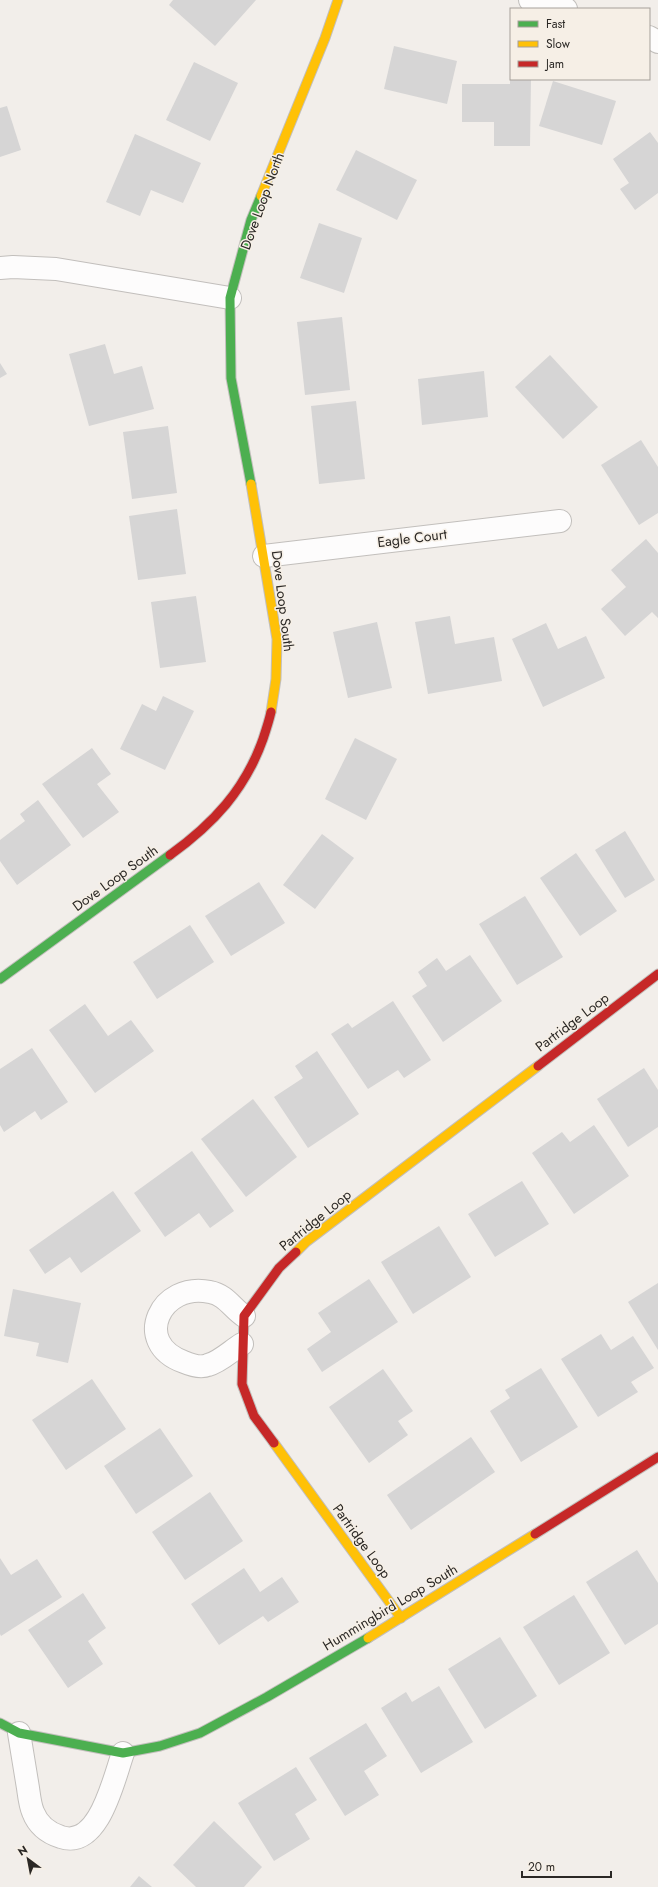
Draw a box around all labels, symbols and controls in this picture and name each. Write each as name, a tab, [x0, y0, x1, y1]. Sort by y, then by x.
legend	[510, 8, 650, 80]
text: Fast	[546, 15, 565, 33]
text: Slow	[546, 35, 571, 53]
text: Jam	[544, 55, 564, 73]
street label: Dove Loop North	[235, 150, 289, 252]
street label: Eagle Court	[376, 524, 448, 552]
street label: Dove Loop South	[267, 549, 299, 653]
street label: Dove Loop South	[68, 840, 162, 916]
street label: Partridge Loop	[531, 988, 613, 1056]
street label: Partridge Loop	[275, 1185, 355, 1255]
street label: Partridge Loop	[328, 1500, 396, 1582]
street label: Hummingbird Loop South	[319, 1559, 461, 1655]
north arrow	[8, 1839, 48, 1879]
text: N	[15, 1841, 31, 1860]
scale bar	[522, 1853, 611, 1879]
text: 20 m	[528, 1858, 555, 1876]

